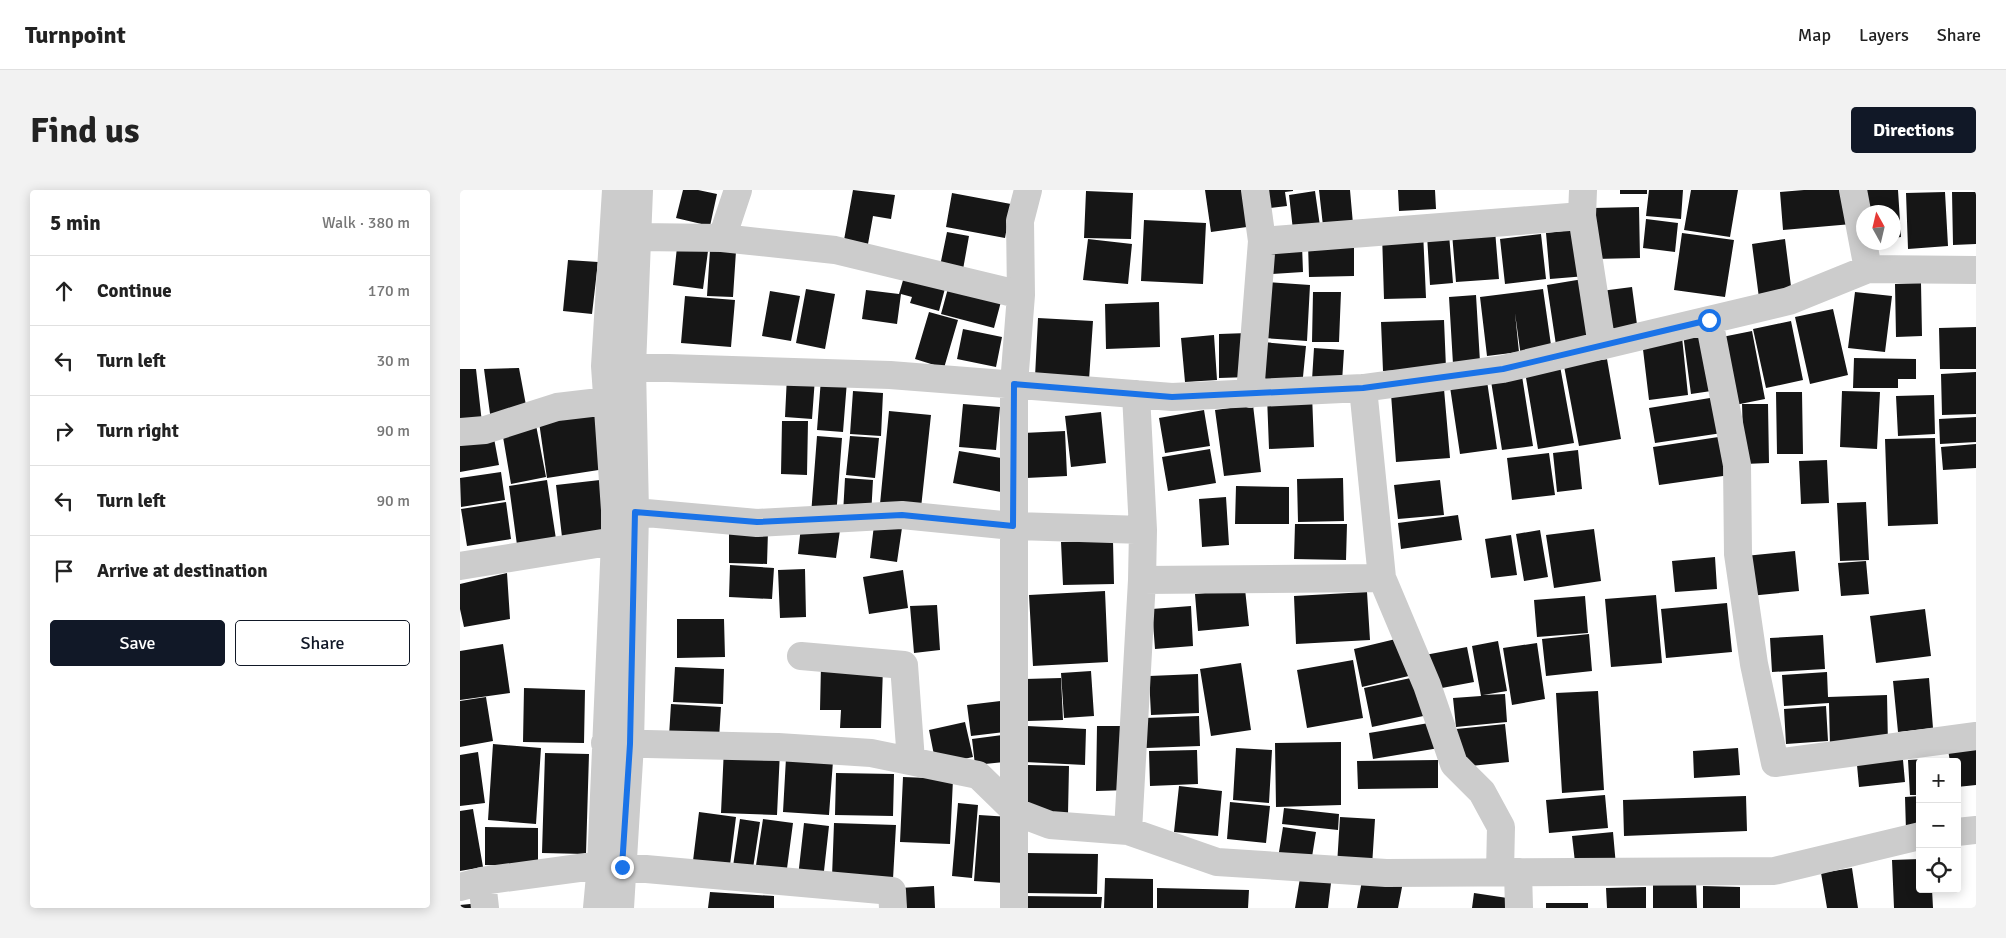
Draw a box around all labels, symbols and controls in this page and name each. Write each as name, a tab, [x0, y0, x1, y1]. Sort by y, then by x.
text: Turnpoint	[25, 20, 126, 50]
text: Map	[1798, 24, 1831, 46]
text: Layers	[1859, 24, 1909, 46]
text: Share	[1937, 24, 1981, 46]
button: Directions	[1851, 107, 1976, 153]
text: Find us	[30, 109, 140, 152]
north arrow	[1856, 205, 1901, 250]
text: 5 min	[50, 210, 101, 236]
text: Walk · 380 m	[322, 213, 410, 233]
icon: ahead	[50, 277, 78, 305]
text: Continue	[97, 279, 172, 303]
text: 170 m	[368, 281, 410, 301]
route start	[1698, 309, 1721, 332]
icon: left	[50, 347, 78, 375]
text: Turn left	[97, 349, 166, 373]
text: 30 m	[376, 351, 410, 371]
icon: right	[50, 417, 78, 445]
text: Turn right	[97, 419, 179, 443]
text: 90 m	[376, 421, 410, 441]
icon: left	[50, 487, 78, 515]
text: Turn left	[97, 489, 166, 513]
text: 90 m	[376, 491, 410, 511]
icon: arrive	[50, 557, 78, 585]
text: Arrive at destination	[97, 559, 268, 583]
button: Save	[50, 620, 225, 666]
button: Share	[235, 620, 410, 666]
map controls	[1916, 758, 1961, 893]
button: +	[1916, 758, 1961, 803]
button: −	[1916, 803, 1961, 848]
button: locate	[1916, 848, 1961, 893]
route end	[611, 856, 634, 879]

